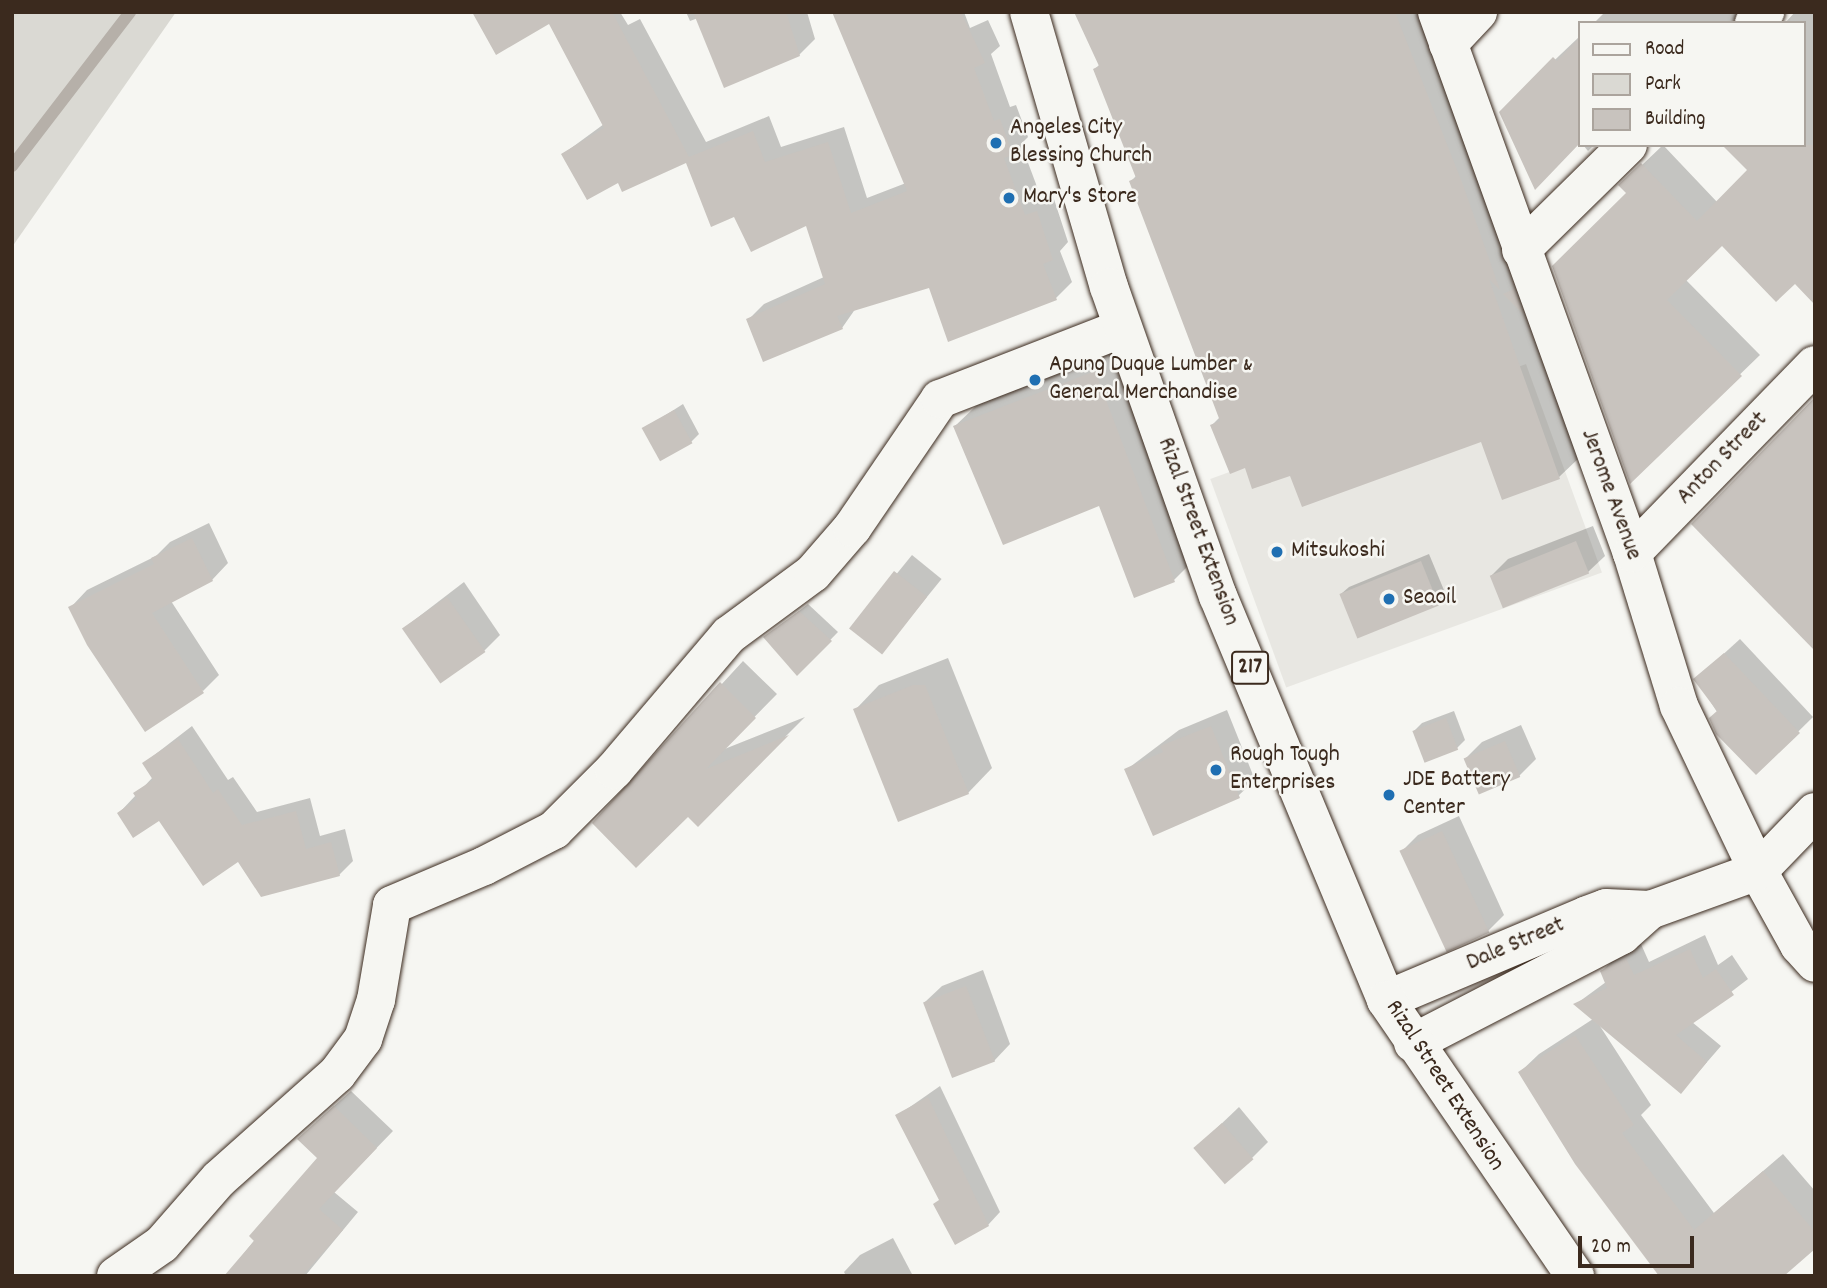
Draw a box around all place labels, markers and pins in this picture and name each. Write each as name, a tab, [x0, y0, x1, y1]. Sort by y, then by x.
place label: Angeles City Blessing Church	[1010, 115, 1152, 171]
marker: Angeles City Blessing Church	[988, 135, 1004, 151]
place label: Mary's Store	[1023, 184, 1137, 212]
marker: Mary's Store	[1001, 190, 1017, 206]
place label: Apung Duque Lumber & General Merchandise	[1049, 352, 1253, 408]
marker: Apung Duque Lumber & General Merchandise	[1027, 372, 1043, 388]
place label: Mitsukoshi	[1291, 538, 1385, 566]
marker: Mitsukoshi	[1269, 544, 1285, 560]
place label: Seaoil	[1403, 585, 1456, 613]
marker: Seaoil	[1381, 591, 1397, 607]
place label: Rough Tough Enterprises	[1230, 742, 1340, 798]
marker: Rough Tough Enterprises	[1208, 762, 1224, 778]
place label: JDE Battery Center	[1403, 767, 1510, 823]
marker: JDE Battery Center	[1381, 787, 1397, 803]

